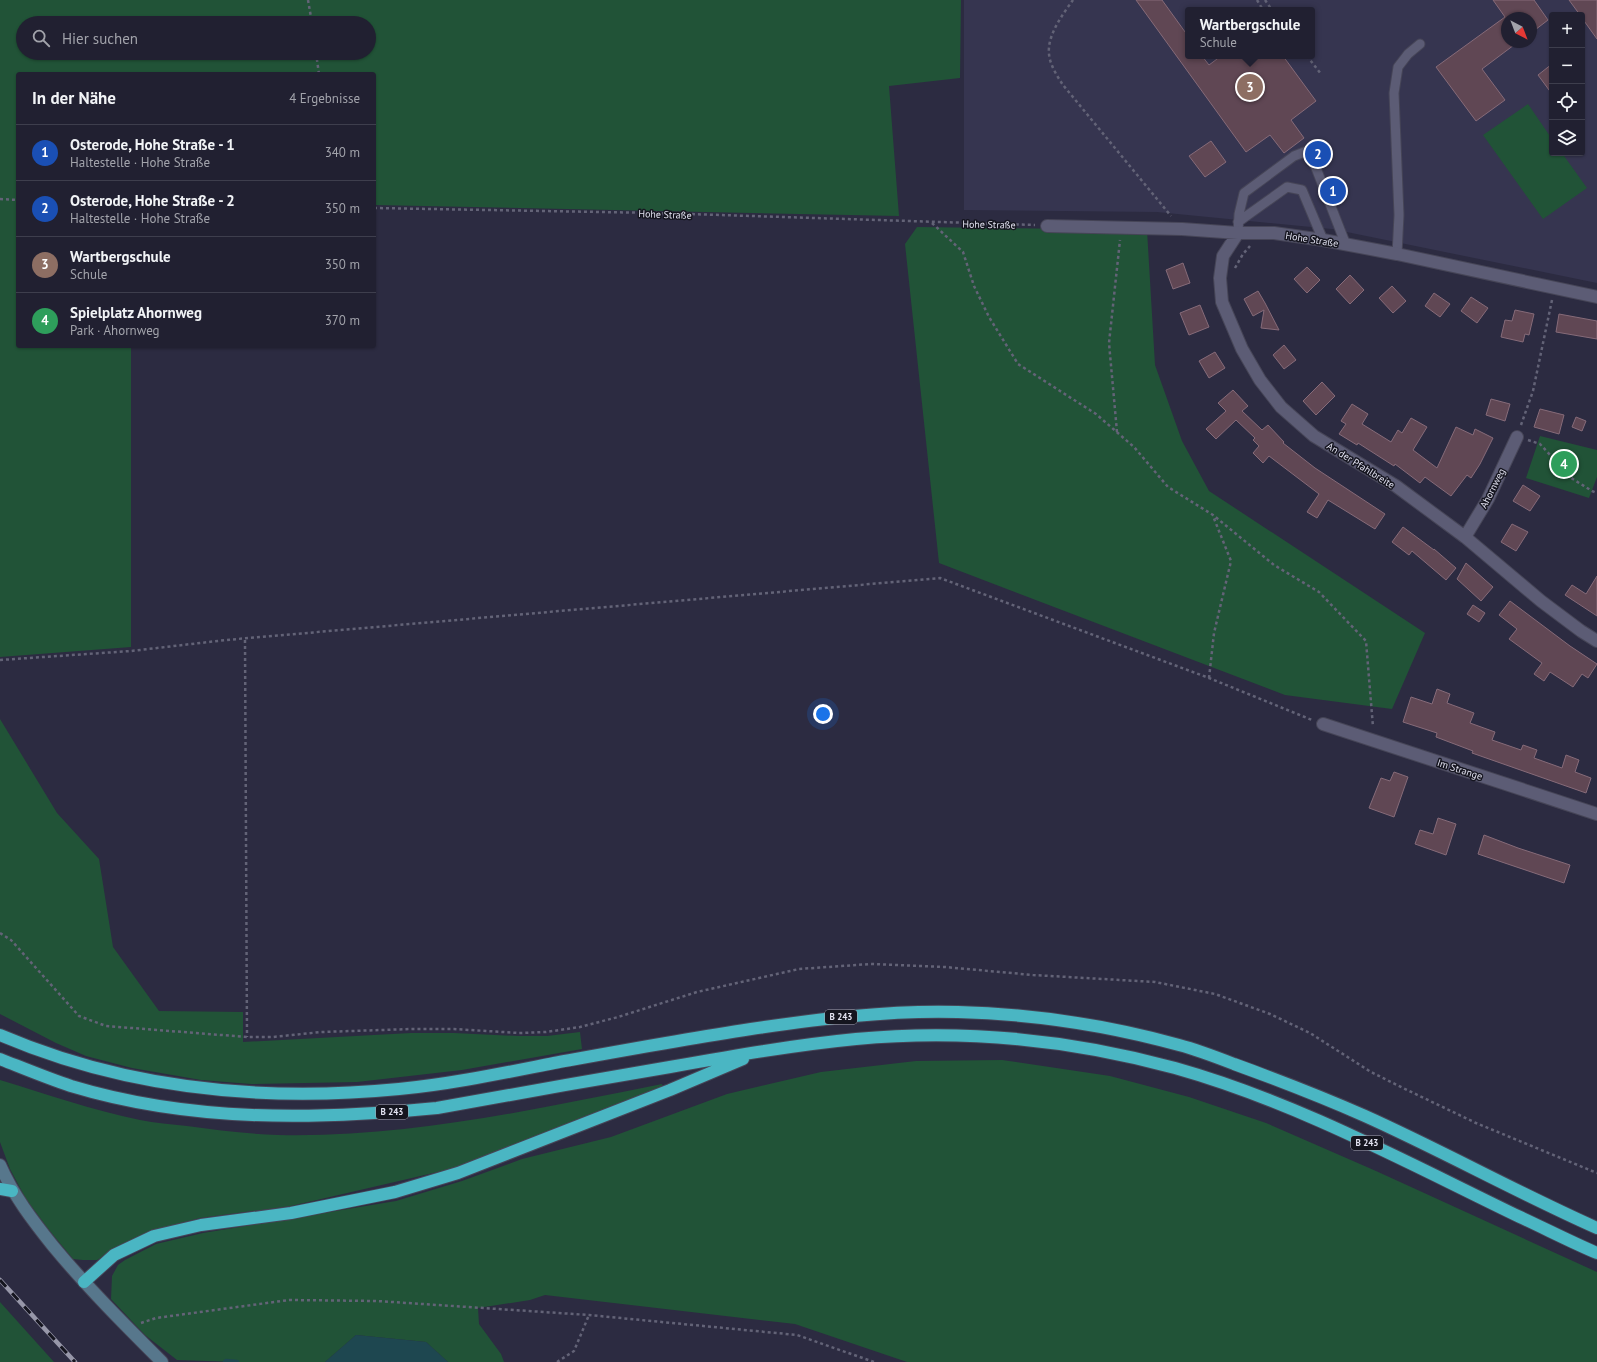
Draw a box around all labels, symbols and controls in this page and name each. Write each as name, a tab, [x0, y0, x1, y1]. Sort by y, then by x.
popup	[1185, 7, 1315, 59]
north arrow	[1501, 12, 1537, 48]
map controls	[1549, 12, 1585, 156]
button: +	[1549, 12, 1585, 48]
text: Wartbergschule	[1200, 15, 1300, 34]
search box	[16, 16, 376, 60]
icon: search	[30, 27, 52, 49]
text: Hier suchen	[62, 29, 138, 48]
text: Schule	[1200, 34, 1237, 51]
button: −	[1549, 48, 1585, 84]
pin: 3	[1237, 72, 1263, 102]
button: locate	[1549, 84, 1585, 120]
text: In der Nähe	[32, 87, 116, 109]
text: 4 Ergebnisse	[289, 90, 360, 107]
button: layers	[1549, 120, 1585, 156]
text: Osterode, Hohe Straße - 1	[70, 135, 235, 154]
pin: 2	[1305, 139, 1331, 169]
text: 1	[41, 144, 49, 161]
text: 340 m	[325, 144, 360, 161]
text: Haltestelle · Hohe Straße	[70, 154, 210, 171]
pin: 1	[1320, 176, 1346, 206]
text: Osterode, Hohe Straße - 2	[70, 191, 235, 210]
text: 2	[41, 200, 49, 217]
text: 350 m	[325, 200, 360, 217]
street label: Hohe Straße	[638, 207, 692, 222]
text: Haltestelle · Hohe Straße	[70, 210, 210, 227]
street label: Hohe Straße	[962, 218, 1016, 231]
street label: Hohe Straße	[1285, 229, 1339, 250]
text: Wartbergschule	[70, 247, 171, 266]
text: 3	[41, 256, 49, 273]
text: 350 m	[325, 256, 360, 273]
text: Schule	[70, 266, 107, 283]
text: Spielplatz Ahornweg	[70, 303, 202, 322]
text: 4	[41, 312, 49, 329]
text: 370 m	[325, 312, 360, 329]
text: Park · Ahornweg	[70, 322, 160, 339]
street label: An der Pfahlbreite	[1324, 439, 1397, 491]
pin: 4	[1551, 449, 1577, 479]
street label: Ahornweg	[1477, 466, 1508, 510]
your location	[813, 704, 833, 724]
street label: Im Strange	[1436, 756, 1484, 783]
road number: B 243	[825, 1010, 857, 1024]
road number: B 243	[376, 1105, 408, 1119]
road number: B 243	[1351, 1136, 1383, 1150]

